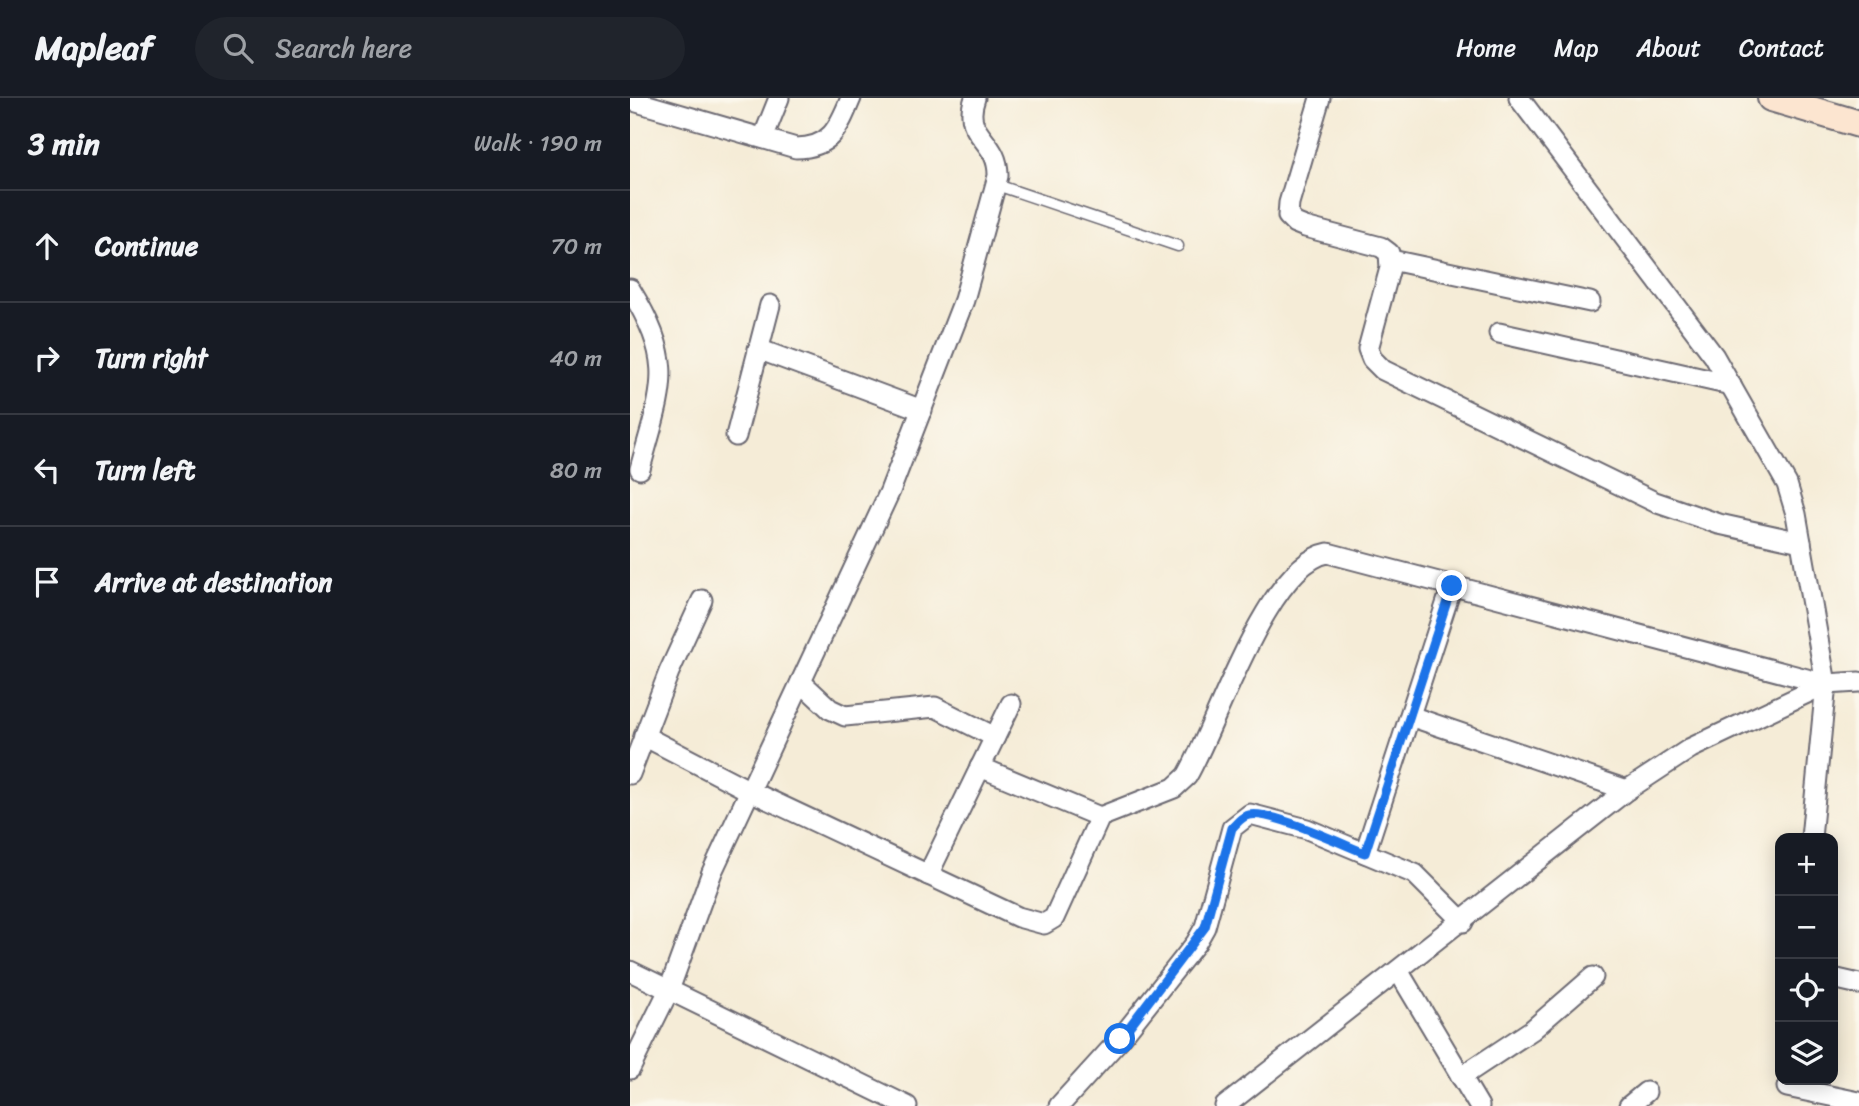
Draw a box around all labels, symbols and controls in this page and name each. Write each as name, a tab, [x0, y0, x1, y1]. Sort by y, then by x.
search box	[195, 17, 685, 80]
text: Mapleaf	[35, 19, 153, 77]
text: Search here	[275, 25, 412, 71]
text: Home	[1456, 27, 1516, 69]
text: Map	[1554, 27, 1598, 69]
text: About	[1636, 27, 1701, 69]
text: Contact	[1739, 27, 1824, 69]
icon: search	[219, 29, 257, 67]
text: 3 min	[28, 117, 100, 171]
text: Walk · 190 m	[474, 123, 602, 164]
text: Continue	[95, 223, 198, 269]
text: 70 m	[551, 226, 602, 267]
icon: ahead	[28, 227, 66, 265]
text: Turn right	[95, 335, 208, 381]
text: 40 m	[549, 338, 602, 379]
icon: right	[28, 339, 66, 377]
text: Turn left	[95, 447, 195, 493]
text: 80 m	[550, 450, 602, 491]
icon: left	[28, 451, 66, 489]
text: Arrive at destination	[95, 559, 332, 605]
icon: arrive	[28, 563, 66, 601]
route end	[1436, 570, 1467, 601]
map controls	[1775, 833, 1838, 1085]
button: +	[1775, 833, 1838, 896]
button: −	[1775, 896, 1838, 959]
button: locate	[1775, 959, 1838, 1022]
button: layers	[1775, 1022, 1838, 1085]
route start	[1104, 1023, 1135, 1054]

